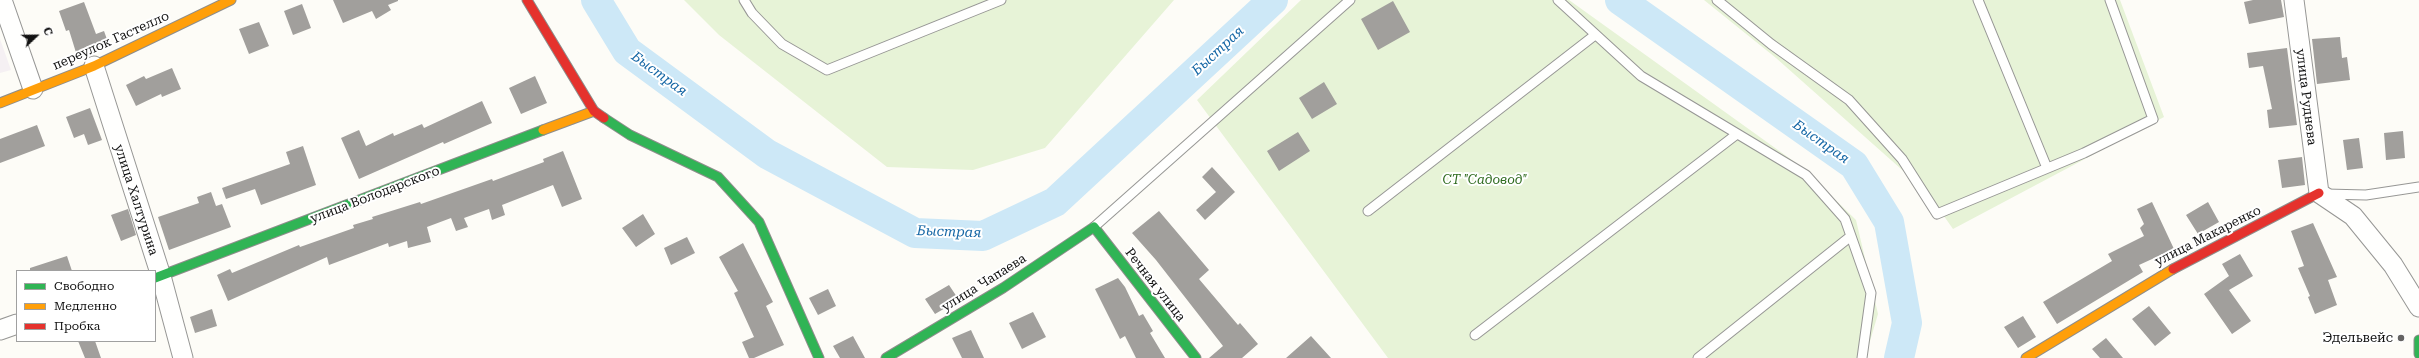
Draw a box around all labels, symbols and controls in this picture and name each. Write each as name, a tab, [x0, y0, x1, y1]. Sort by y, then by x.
street label: переулок Гастелло	[50, 8, 172, 74]
north arrow	[16, 16, 56, 56]
water label: Быстрая	[1189, 23, 1247, 79]
text: С	[40, 25, 55, 37]
water label: Быстрая	[628, 48, 690, 100]
street label: улица Руднева	[2292, 48, 2320, 146]
water label: Быстрая	[1790, 117, 1852, 167]
street label: улица Халтурина	[111, 143, 161, 257]
street label: улица Володарского	[308, 163, 442, 227]
park label: СТ "Садовод"	[1443, 172, 1527, 188]
street label: улица Макаренко	[2152, 202, 2264, 270]
water label: Быстрая	[916, 222, 982, 242]
street label: Речная улица	[1121, 245, 1189, 325]
street label: улица Чапаева	[939, 251, 1029, 315]
legend	[16, 270, 156, 342]
text: Свободно	[54, 279, 114, 293]
text: Медленно	[54, 299, 117, 313]
text: Пробка	[54, 319, 100, 333]
place label: Эдельвейс	[2322, 330, 2393, 346]
marker: Эдельвейс	[2396, 333, 2406, 343]

